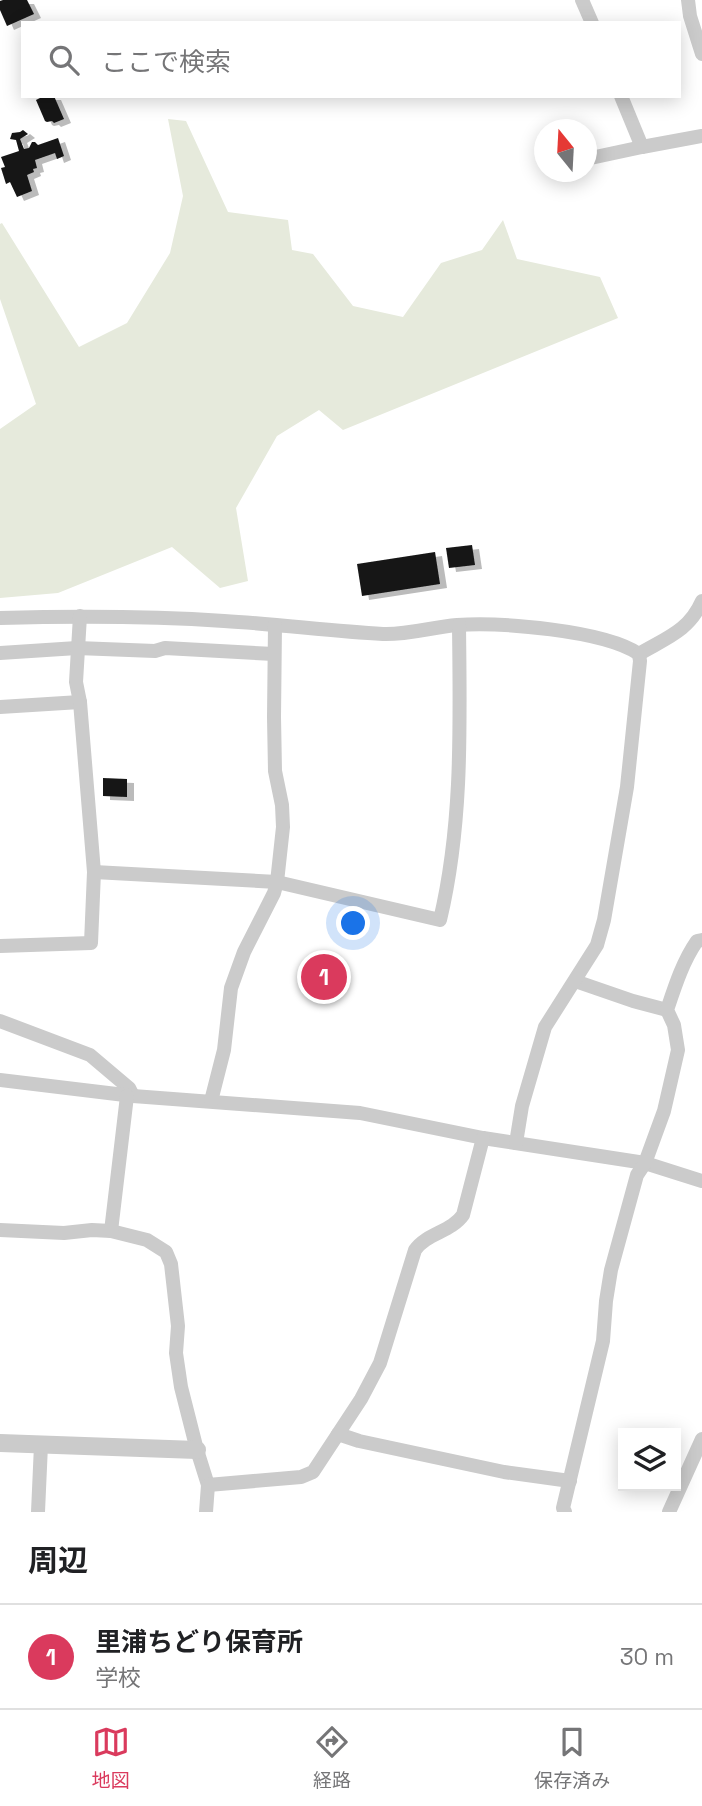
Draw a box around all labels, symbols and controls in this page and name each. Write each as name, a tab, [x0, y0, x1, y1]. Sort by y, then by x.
search box	[21, 21, 681, 98]
icon: search	[45, 41, 83, 79]
text: ここで検索	[101, 45, 231, 79]
north arrow	[534, 119, 597, 182]
your location	[336, 906, 370, 940]
pin: 1	[301, 951, 347, 1003]
map controls	[618, 1428, 681, 1491]
button: layers	[618, 1428, 681, 1491]
text: 周辺	[28, 1541, 88, 1580]
text: 里浦ちどり保育所	[95, 1625, 303, 1659]
text: 1	[46, 1642, 56, 1672]
text: 30 m	[620, 1642, 674, 1672]
text: 学校	[95, 1663, 141, 1693]
tab: 地図	[92, 1723, 130, 1793]
tab: 経路	[313, 1723, 351, 1793]
tab: 保存済み	[534, 1723, 610, 1793]

